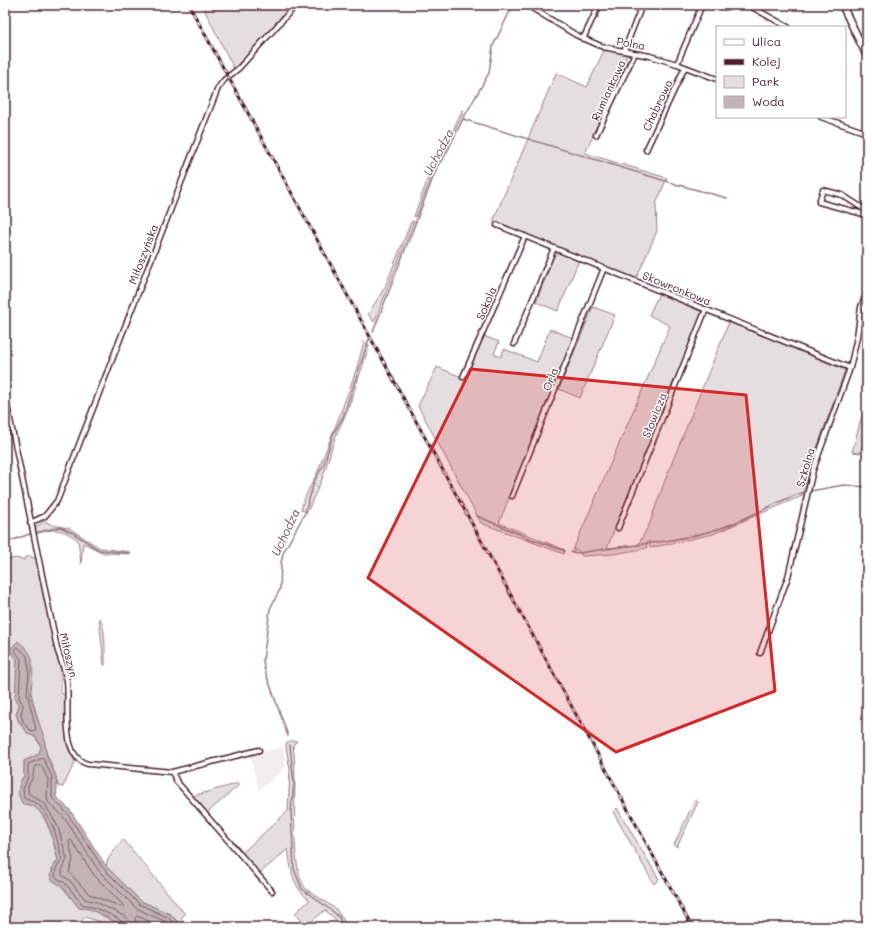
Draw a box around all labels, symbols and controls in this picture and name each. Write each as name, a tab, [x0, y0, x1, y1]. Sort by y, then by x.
legend	[716, 26, 846, 118]
street label: Polna	[615, 33, 647, 53]
text: Ulica	[752, 33, 781, 49]
text: Kolej	[752, 53, 781, 69]
street label: Rumiankowa	[587, 57, 629, 123]
text: Park	[752, 73, 779, 89]
street label: Chabrowa	[639, 77, 676, 133]
text: Woda	[752, 93, 785, 109]
water label: Uchodza	[419, 126, 457, 178]
street label: Miłoszyńska	[125, 222, 161, 286]
street label: Skowronkowa	[640, 267, 714, 309]
street label: Sokola	[472, 284, 500, 322]
street label: Orla	[539, 365, 561, 393]
street label: Słowicza	[638, 390, 670, 440]
street label: Szkolna	[792, 445, 818, 488]
water label: Uchodza	[267, 506, 303, 558]
street label: Miłoszyn	[56, 631, 82, 679]

